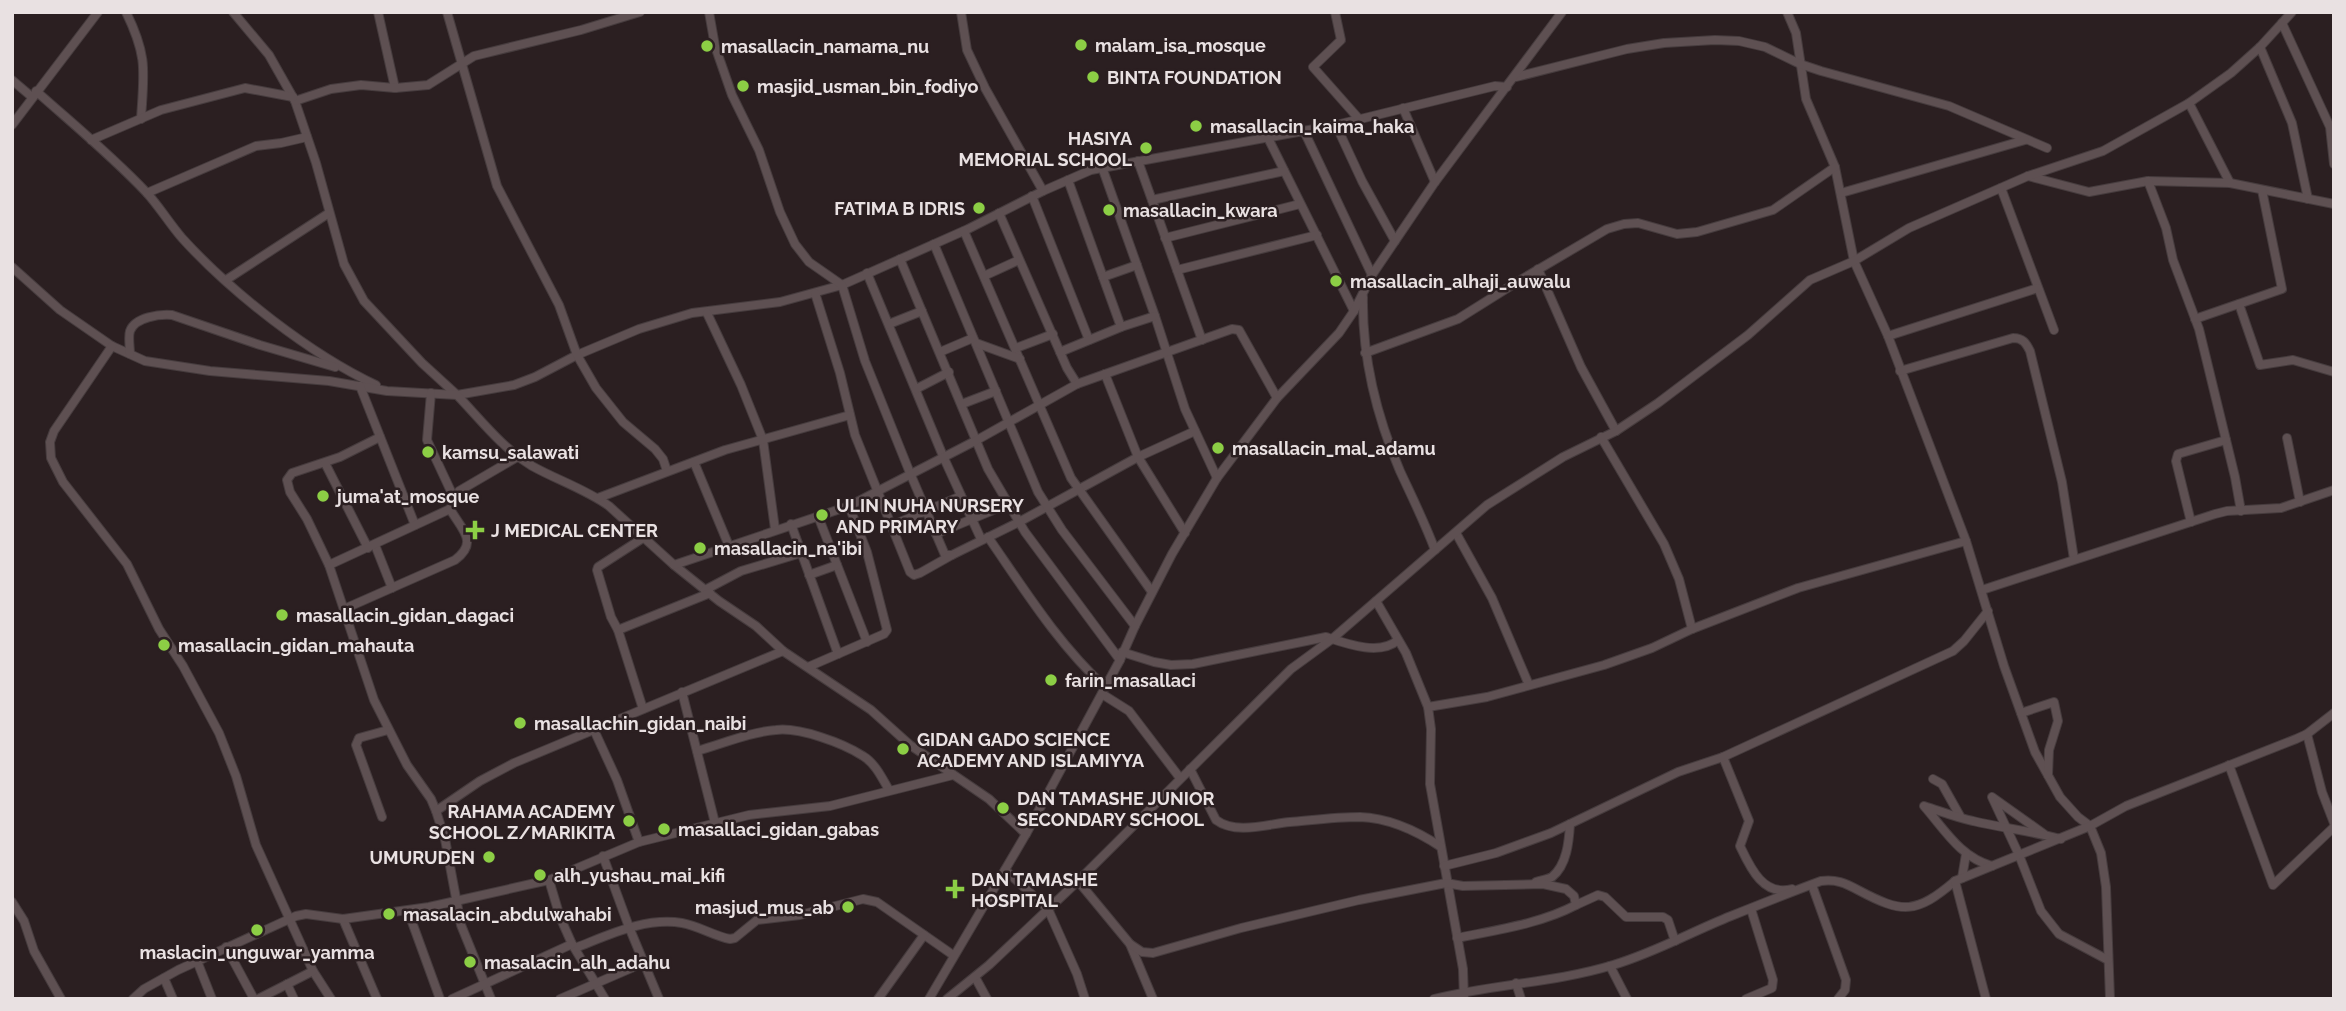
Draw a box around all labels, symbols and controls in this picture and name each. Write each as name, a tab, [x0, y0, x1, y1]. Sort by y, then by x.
place label: malam_isa_mosque	[1095, 35, 1266, 56]
place label: masallacin_namama_nu	[721, 36, 929, 57]
marker: malam_isa_mosque	[1073, 37, 1089, 53]
marker: masallacin_namama_nu	[699, 38, 715, 54]
place label: BINTA FOUNDATION	[1107, 67, 1282, 88]
marker: BINTA FOUNDATION	[1085, 69, 1101, 85]
place label: masjid_usman_bin_fodiyo	[757, 76, 979, 97]
marker: masjid_usman_bin_fodiyo	[735, 78, 751, 94]
place label: masallacin_kaima_haka	[1210, 116, 1414, 137]
marker: masallacin_kaima_haka	[1188, 118, 1204, 134]
place label: HASIYA MEMORIAL SCHOOL	[958, 128, 1133, 170]
marker: HASIYA MEMORIAL SCHOOL	[1138, 140, 1154, 156]
place label: FATIMA B IDRIS	[834, 198, 965, 219]
marker: FATIMA B IDRIS	[971, 200, 987, 216]
place label: masallacin_kwara	[1123, 200, 1278, 221]
marker: masallacin_kwara	[1101, 202, 1117, 218]
place label: masallacin_alhaji_auwalu	[1350, 271, 1571, 292]
marker: masallacin_alhaji_auwalu	[1328, 273, 1344, 289]
place label: masallacin_mal_adamu	[1232, 438, 1436, 459]
marker: masallacin_mal_adamu	[1210, 440, 1226, 456]
place label: kamsu_salawati	[442, 442, 579, 463]
marker: kamsu_salawati	[420, 444, 436, 460]
place label: juma'at_mosque	[334, 486, 480, 507]
marker: juma'at_mosque	[315, 488, 331, 504]
place label: ULIN NUHA NURSERY AND PRIMARY	[836, 495, 1024, 537]
marker: ULIN NUHA NURSERY AND PRIMARY	[814, 507, 830, 523]
marker: J MEDICAL CENTER	[465, 520, 485, 540]
place label: J MEDICAL CENTER	[491, 520, 658, 541]
place label: masallacin_na'ibi	[714, 538, 862, 559]
marker: masallacin_na'ibi	[692, 540, 708, 556]
place label: masallacin_gidan_dagaci	[296, 605, 514, 626]
marker: masallacin_gidan_dagaci	[274, 607, 290, 623]
place label: masallacin_gidan_mahauta	[178, 635, 414, 656]
marker: masallacin_gidan_mahauta	[156, 637, 172, 653]
place label: farin_masallaci	[1065, 670, 1196, 691]
marker: farin_masallaci	[1043, 672, 1059, 688]
place label: masallachin_gidan_naibi	[534, 713, 746, 734]
marker: masallachin_gidan_naibi	[512, 715, 528, 731]
place label: GIDAN GADO SCIENCE ACADEMY AND ISLAMIYYA	[917, 729, 1145, 771]
marker: GIDAN GADO SCIENCE ACADEMY AND ISLAMIYYA	[895, 741, 911, 757]
place label: DAN TAMASHE JUNIOR SECONDARY SCHOOL	[1017, 788, 1215, 830]
marker: DAN TAMASHE JUNIOR SECONDARY SCHOOL	[995, 800, 1011, 816]
place label: RAHAMA ACADEMY SCHOOL Z/MARIKITA	[429, 801, 616, 843]
marker: RAHAMA ACADEMY SCHOOL Z/MARIKITA	[621, 813, 637, 829]
place label: masallaci_gidan_gabas	[678, 819, 879, 840]
marker: masallaci_gidan_gabas	[656, 821, 672, 837]
place label: UMURUDEN	[370, 847, 475, 868]
marker: UMURUDEN	[481, 849, 497, 865]
place label: alh_yushau_mai_kifi	[554, 865, 725, 886]
marker: alh_yushau_mai_kifi	[532, 867, 548, 883]
place label: DAN TAMASHE HOSPITAL	[971, 869, 1098, 911]
marker: DAN TAMASHE HOSPITAL	[945, 879, 965, 899]
place label: masjud_mus_ab	[695, 897, 834, 918]
marker: masjud_mus_ab	[840, 899, 856, 915]
place label: masalacin_abdulwahabi	[403, 904, 612, 925]
marker: masalacin_abdulwahabi	[381, 906, 397, 922]
marker: maslacin_unguwar_yamma	[249, 922, 265, 938]
place label: maslacin_unguwar_yamma	[139, 942, 375, 963]
place label: masalacin_alh_adahu	[484, 952, 670, 973]
marker: masalacin_alh_adahu	[462, 954, 478, 970]

